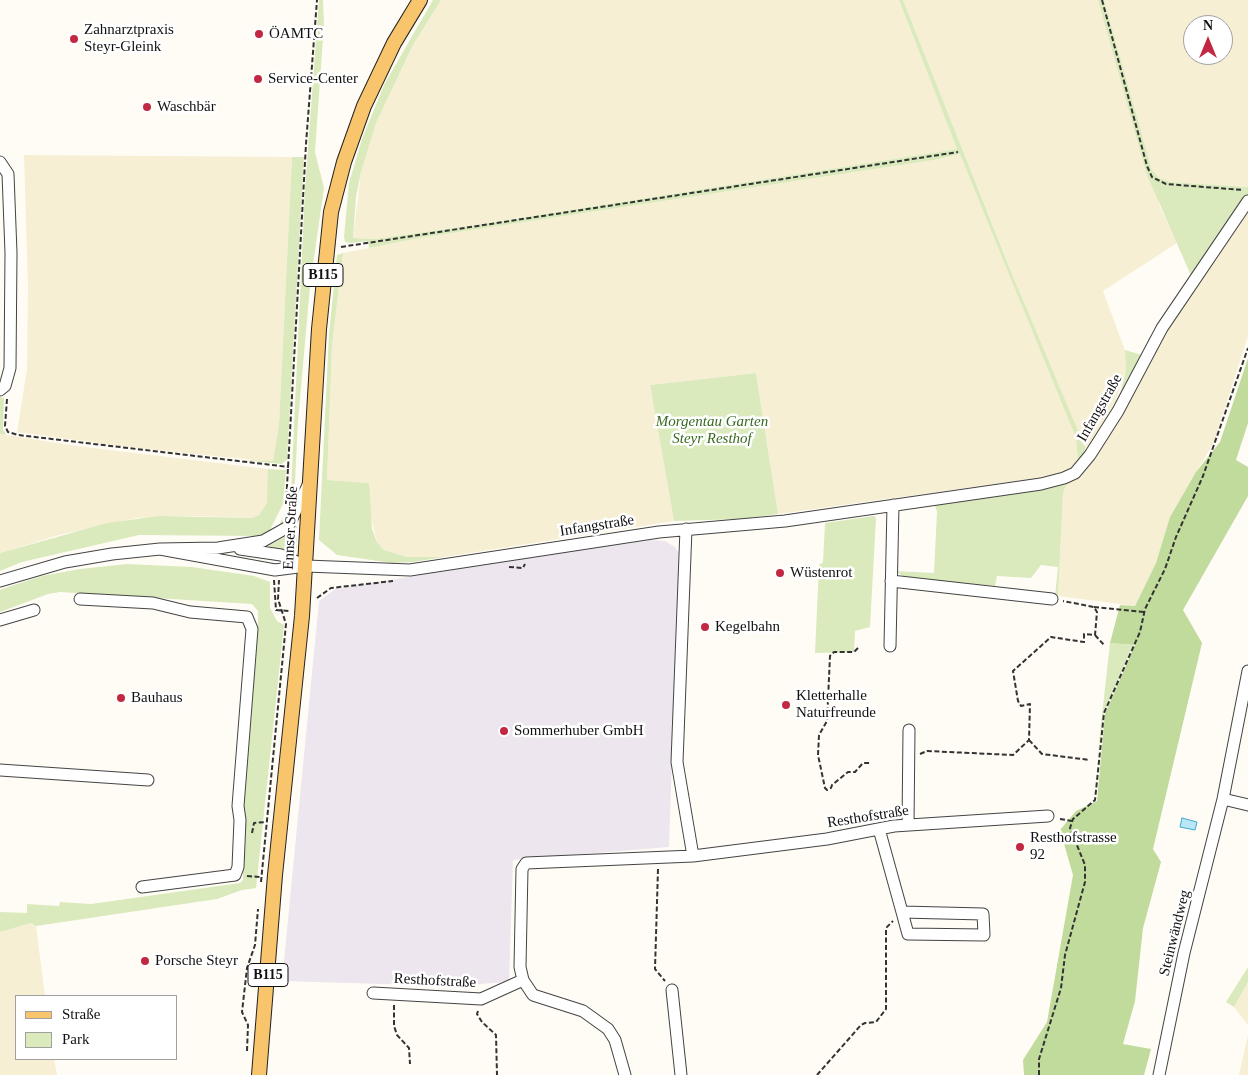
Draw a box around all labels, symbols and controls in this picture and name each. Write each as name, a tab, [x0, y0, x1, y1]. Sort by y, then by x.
north arrow	[1183, 15, 1233, 65]
text: N	[1203, 18, 1213, 33]
place label: Zahnarztpraxis Steyr-Gleink	[84, 21, 174, 56]
place label: ÖAMTC	[269, 25, 323, 43]
marker: ÖAMTC	[253, 28, 265, 40]
marker: Zahnarztpraxis Steyr-Gleink	[68, 33, 80, 45]
place label: Service-Center	[268, 70, 358, 88]
marker: Service-Center	[252, 73, 264, 85]
place label: Waschbär	[157, 98, 216, 116]
marker: Waschbär	[141, 101, 153, 113]
road number: B115	[303, 264, 343, 286]
street label: Infangstraße	[1073, 371, 1127, 445]
park label: Morgentau Garten Steyr Resthof	[656, 413, 768, 448]
street label: Ennser Straße	[280, 486, 302, 570]
street label: Infangstraße	[559, 511, 635, 541]
place label: Wüstenrot	[790, 564, 852, 582]
marker: Wüstenrot	[774, 567, 786, 579]
place label: Kegelbahn	[715, 618, 780, 636]
marker: Kegelbahn	[699, 621, 711, 633]
place label: Kletterhalle Naturfreunde	[796, 687, 876, 722]
place label: Bauhaus	[131, 689, 183, 707]
marker: Bauhaus	[115, 692, 127, 704]
marker: Kletterhalle Naturfreunde	[780, 699, 792, 711]
place label: Sommerhuber GmbH	[514, 722, 644, 740]
marker: Sommerhuber GmbH	[498, 725, 510, 737]
street label: Resthofstraße	[826, 802, 910, 832]
place label: Resthofstrasse 92	[1030, 829, 1117, 864]
marker: Resthofstrasse 92	[1014, 841, 1026, 853]
street label: Steinwändweg	[1156, 888, 1194, 978]
place label: Porsche Steyr	[155, 952, 238, 970]
marker: Porsche Steyr	[139, 955, 151, 967]
road number: B115	[248, 964, 288, 986]
street label: Resthofstraße	[393, 970, 477, 992]
legend	[15, 995, 178, 1060]
text: Straße	[62, 1006, 100, 1022]
text: Park	[62, 1031, 90, 1047]

